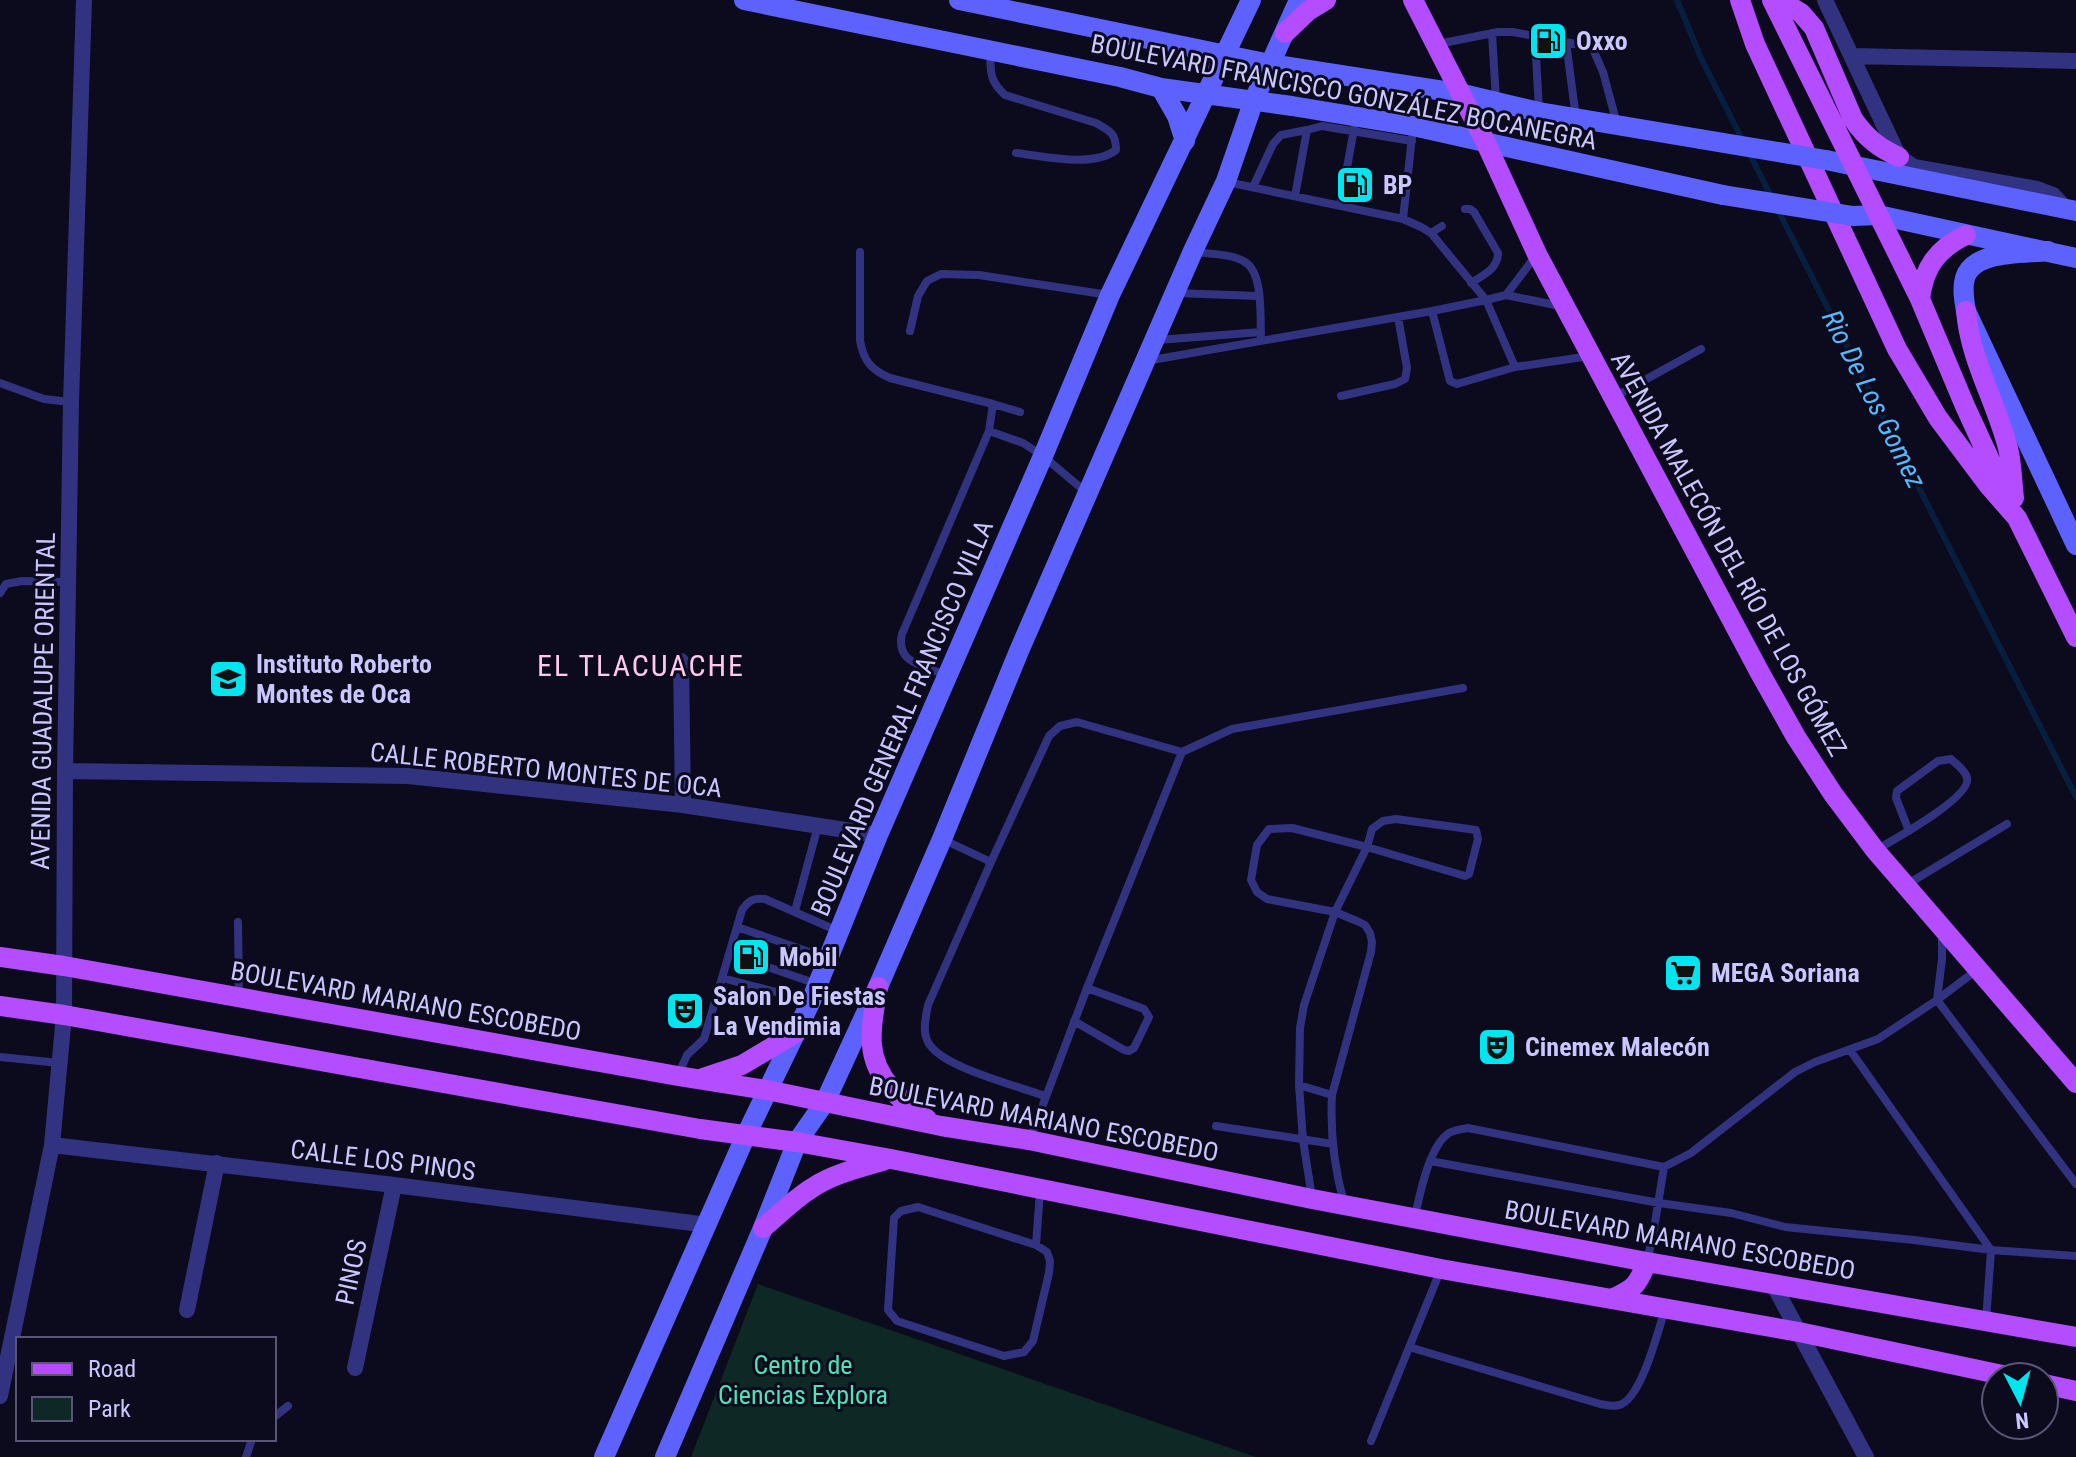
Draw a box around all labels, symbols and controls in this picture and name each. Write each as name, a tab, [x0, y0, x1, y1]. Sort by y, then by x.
fuel station icon: Oxxo	[1527, 20, 1569, 62]
place label: Oxxo	[1576, 26, 1628, 56]
street label: BOULEVARD FRANCISCO GONZÁLEZ BOCANEGRA	[1088, 28, 1600, 156]
fuel station icon: BP	[1334, 164, 1376, 206]
place label: BP	[1383, 170, 1412, 200]
water label: Rio De Los Gomez	[1815, 304, 1933, 494]
street label: AVENIDA MALECÓN DEL RÍO DE LOS GÓMEZ	[1605, 347, 1853, 761]
street label: BOULEVARD GENERAL FRANCISCO VILLA	[805, 516, 999, 920]
street label: AVENIDA GUADALUPE ORIENTAL	[25, 532, 61, 870]
district label: EL TLACUACHE	[537, 648, 745, 683]
place label: Instituto Roberto Montes de Oca	[256, 649, 432, 709]
school or university icon: Instituto Roberto Montes de Oca	[207, 658, 249, 700]
street label: CALLE ROBERTO MONTES DE OCA	[369, 737, 723, 803]
fuel station icon: Mobil	[730, 936, 772, 978]
place label: Mobil	[779, 942, 838, 972]
supermarket icon: MEGA Soriana	[1662, 952, 1704, 994]
street label: BOULEVARD MARIANO ESCOBEDO	[228, 955, 584, 1047]
place label: MEGA Soriana	[1711, 958, 1860, 988]
place label: Salon De Fiestas La Vendimia	[713, 981, 886, 1041]
theatre icon: Salon De Fiestas La Vendimia	[664, 990, 706, 1032]
theatre icon: Cinemex Malecón	[1476, 1026, 1518, 1068]
place label: Cinemex Malecón	[1525, 1032, 1710, 1062]
street label: BOULEVARD MARIANO ESCOBEDO	[867, 1070, 1221, 1168]
street label: CALLE LOS PINOS	[289, 1134, 477, 1186]
street label: BOULEVARD MARIANO ESCOBEDO	[1502, 1194, 1858, 1286]
street label: PINOS	[329, 1237, 373, 1307]
legend	[16, 1337, 276, 1441]
park label: Centro de Ciencias Explora	[718, 1350, 888, 1410]
text: Road	[88, 1355, 136, 1383]
north arrow	[1980, 1361, 2060, 1441]
text: Park	[88, 1395, 131, 1423]
text: N	[2014, 1407, 2030, 1434]

